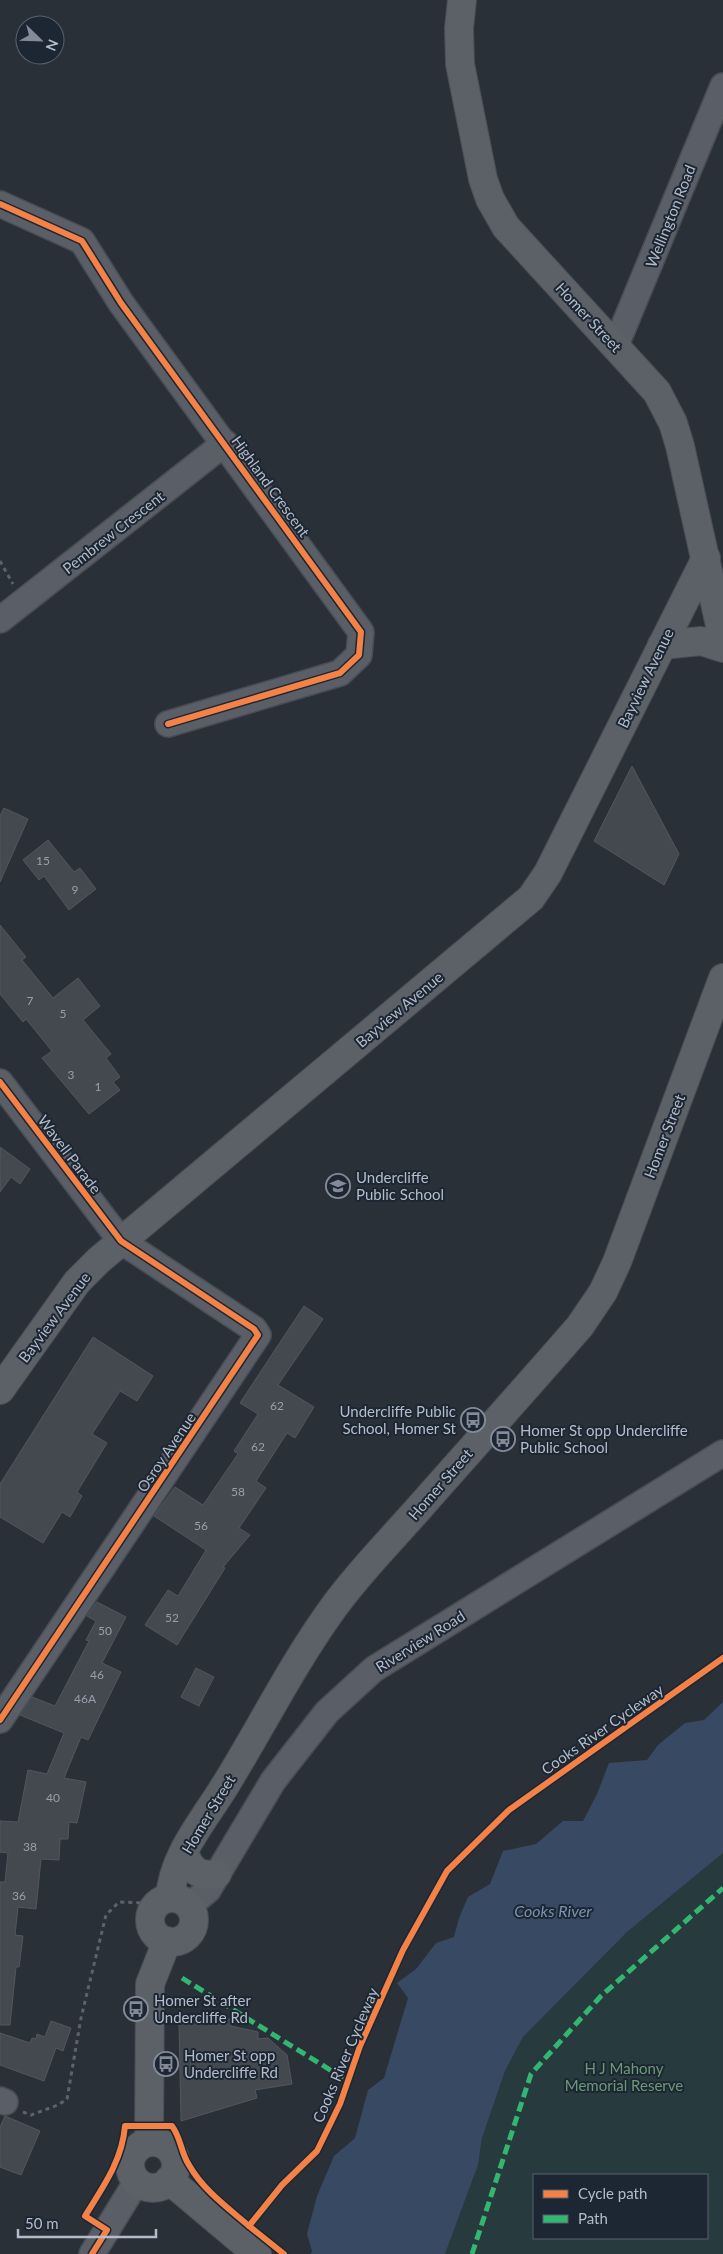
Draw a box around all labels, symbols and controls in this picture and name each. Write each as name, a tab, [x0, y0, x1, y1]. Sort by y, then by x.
north arrow	[15, 15, 65, 65]
text: N	[42, 37, 62, 54]
street label: Wellington Road	[641, 162, 699, 270]
street label: Homer Street	[552, 279, 626, 356]
street label: Highland Crescent	[228, 432, 314, 541]
street label: Pembrew Crescent	[59, 486, 168, 577]
street label: Bayview Avenue	[613, 625, 677, 731]
house number: 15	[36, 853, 50, 868]
house number: 9	[72, 882, 79, 897]
street label: Bayview Avenue	[352, 967, 446, 1051]
house number: 7	[27, 993, 34, 1008]
house number: 5	[60, 1006, 67, 1021]
house number: 3	[68, 1067, 75, 1082]
house number: 1	[95, 1079, 102, 1094]
street label: Homer Street	[640, 1091, 688, 1181]
street label: Wavell Parade	[35, 1111, 105, 1197]
place label: Undercliffe Public School	[356, 1168, 444, 1203]
school or university icon: Undercliffe Public School	[325, 1173, 351, 1199]
street label: Bayview Avenue	[14, 1268, 94, 1366]
house number: 62	[270, 1398, 284, 1413]
place label: Undercliffe Public School, Homer St	[340, 1402, 457, 1437]
bus stop icon: Undercliffe Public School, Homer St	[460, 1407, 486, 1433]
street label: Osroy Avenue	[133, 1409, 199, 1495]
place label: Homer St opp Undercliffe Public School	[520, 1421, 688, 1456]
bus stop icon: Homer St opp Undercliffe Public School	[490, 1426, 516, 1452]
house number: 62	[251, 1439, 265, 1454]
street label: Homer Street	[404, 1444, 476, 1523]
house number: 58	[231, 1484, 245, 1499]
house number: 56	[194, 1518, 208, 1533]
street label: Riverview Road	[372, 1606, 468, 1676]
house number: 52	[165, 1610, 179, 1625]
house number: 50	[98, 1623, 112, 1638]
house number: 46	[90, 1667, 104, 1682]
street label: Cooks River Cycleway	[538, 1680, 667, 1778]
house number: 46A	[74, 1691, 97, 1706]
street label: Homer Street	[178, 1771, 239, 1857]
house number: 40	[46, 1790, 60, 1805]
house number: 38	[23, 1839, 37, 1854]
house number: 36	[12, 1888, 26, 1903]
water label: Cooks River	[514, 1901, 592, 1920]
street label: Cooks River Cycleway	[308, 1985, 382, 2125]
place label: Homer St after Undercliffe Rd	[154, 1991, 251, 2026]
bus stop icon: Homer St after Undercliffe Rd	[123, 1996, 149, 2022]
place label: Homer St opp Undercliffe Rd	[184, 2046, 278, 2081]
bus stop icon: Homer St opp Undercliffe Rd	[153, 2051, 179, 2077]
park label: H J Mahony Memorial Reserve	[565, 2059, 683, 2094]
legend	[533, 2174, 708, 2239]
text: Cycle path	[578, 2184, 647, 2202]
scale bar	[18, 2206, 155, 2238]
text: Path	[578, 2209, 608, 2227]
text: 50 m	[25, 2214, 59, 2232]

